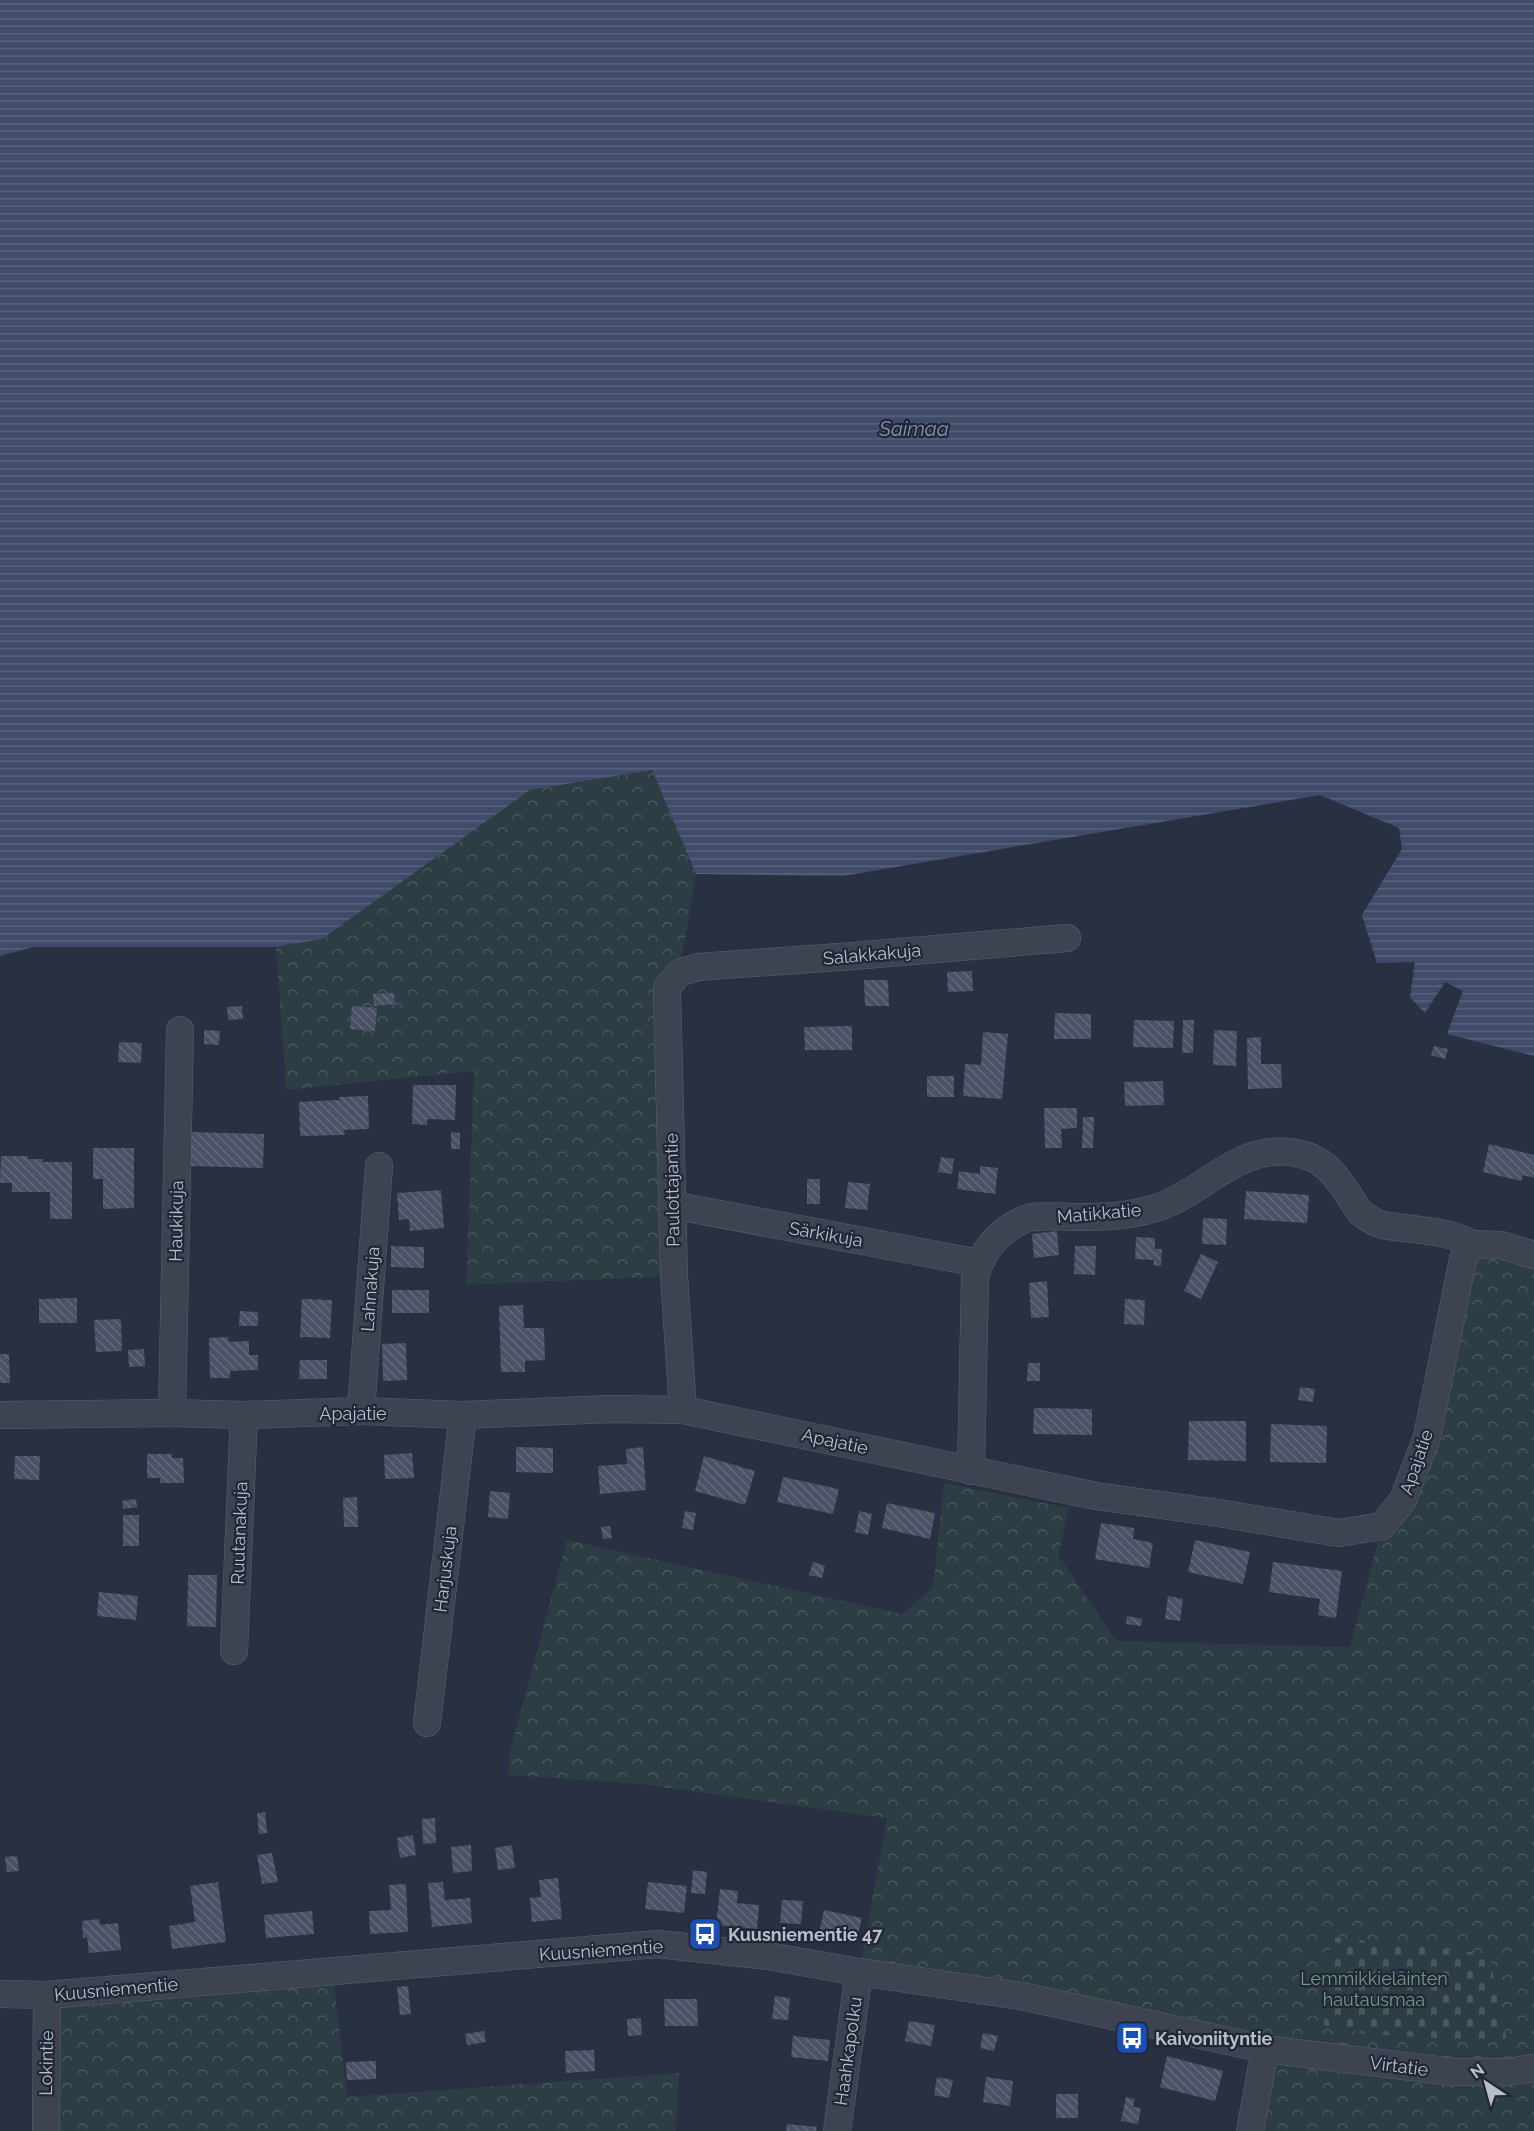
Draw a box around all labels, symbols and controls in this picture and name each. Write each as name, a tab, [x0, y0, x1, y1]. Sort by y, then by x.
water label: Saimaa	[878, 417, 949, 441]
street label: Salakkakuja	[822, 939, 922, 969]
street label: Paulottajantie	[661, 1133, 683, 1247]
street label: Haukikuja	[165, 1180, 187, 1262]
street label: Matikkatie	[1056, 1199, 1143, 1227]
street label: Särkikuja	[787, 1217, 865, 1251]
street label: Lahnakuja	[357, 1246, 383, 1332]
street label: Apajatie	[319, 1403, 387, 1424]
street label: Apajatie	[800, 1424, 871, 1458]
street label: Apajatie	[1395, 1426, 1437, 1497]
street label: Ruutanakuja	[227, 1481, 251, 1585]
street label: Harjuskuja	[429, 1525, 461, 1613]
bus stop icon: Kuusniementie 47	[687, 1916, 723, 1952]
place label: Kuusniementie 47	[728, 1924, 883, 1945]
street label: Kuusniementie	[538, 1935, 664, 1965]
park label: Lemmikkieläinten hautausmaa	[1300, 1968, 1448, 2010]
street label: Kuusniementie	[53, 1973, 179, 2005]
street label: Haahkapolku	[830, 1995, 866, 2107]
bus stop icon: Kaivoniityntie	[1114, 2020, 1150, 2056]
place label: Kaivoniityntie	[1155, 2028, 1273, 2049]
street label: Lokintie	[35, 2030, 57, 2096]
street label: Virtatie	[1369, 2052, 1430, 2080]
north arrow	[1456, 2053, 1516, 2113]
text: N	[1467, 2060, 1488, 2083]

